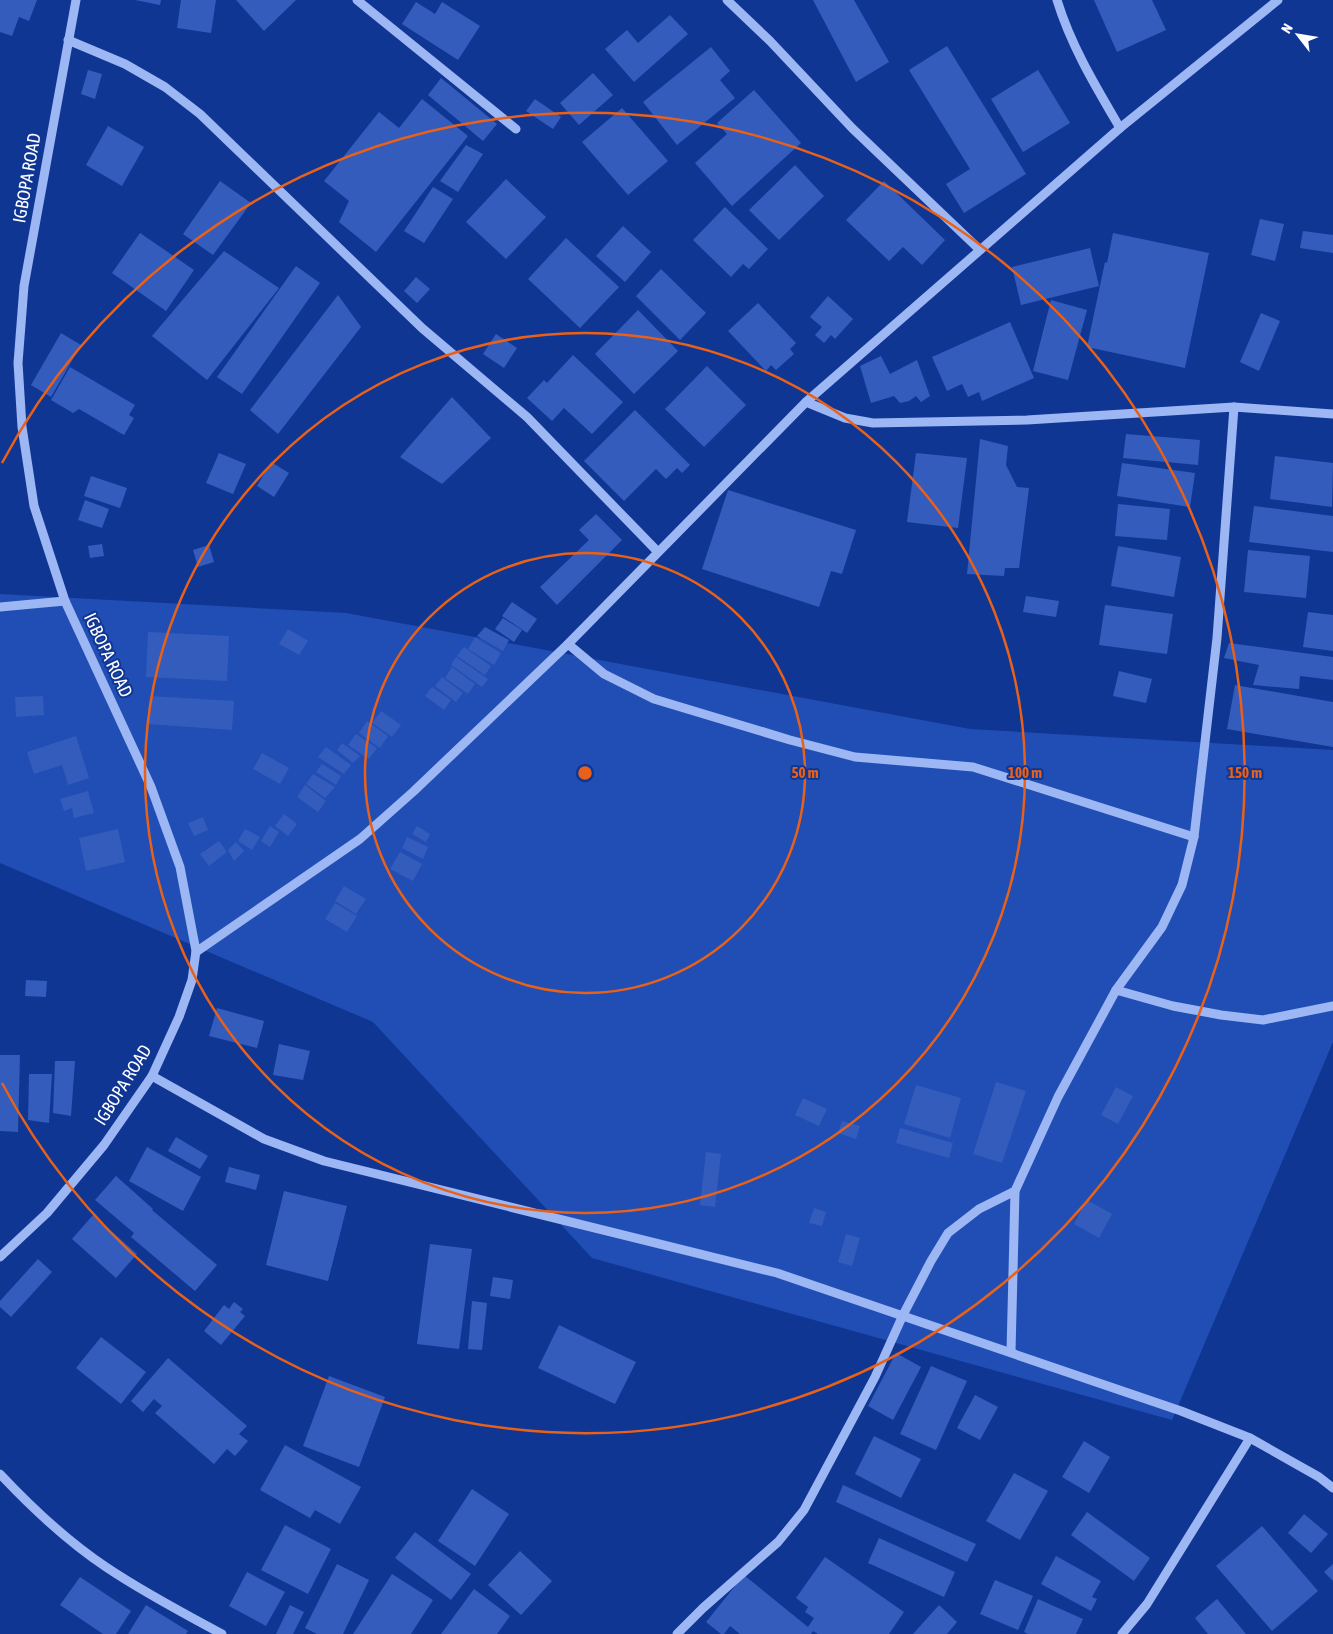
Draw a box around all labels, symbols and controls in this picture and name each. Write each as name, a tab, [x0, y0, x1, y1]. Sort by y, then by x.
north arrow	[1273, 10, 1323, 60]
text: N	[1278, 21, 1296, 36]
street label: IGBOPA ROAD	[8, 131, 45, 224]
street label: IGBOPA ROAD	[80, 609, 137, 700]
centre of rings	[576, 764, 594, 782]
text: 50 m	[792, 764, 819, 781]
text: 100 m	[1008, 764, 1042, 781]
text: 150 m	[1228, 764, 1262, 781]
street label: IGBOPA ROAD	[90, 1041, 156, 1129]

